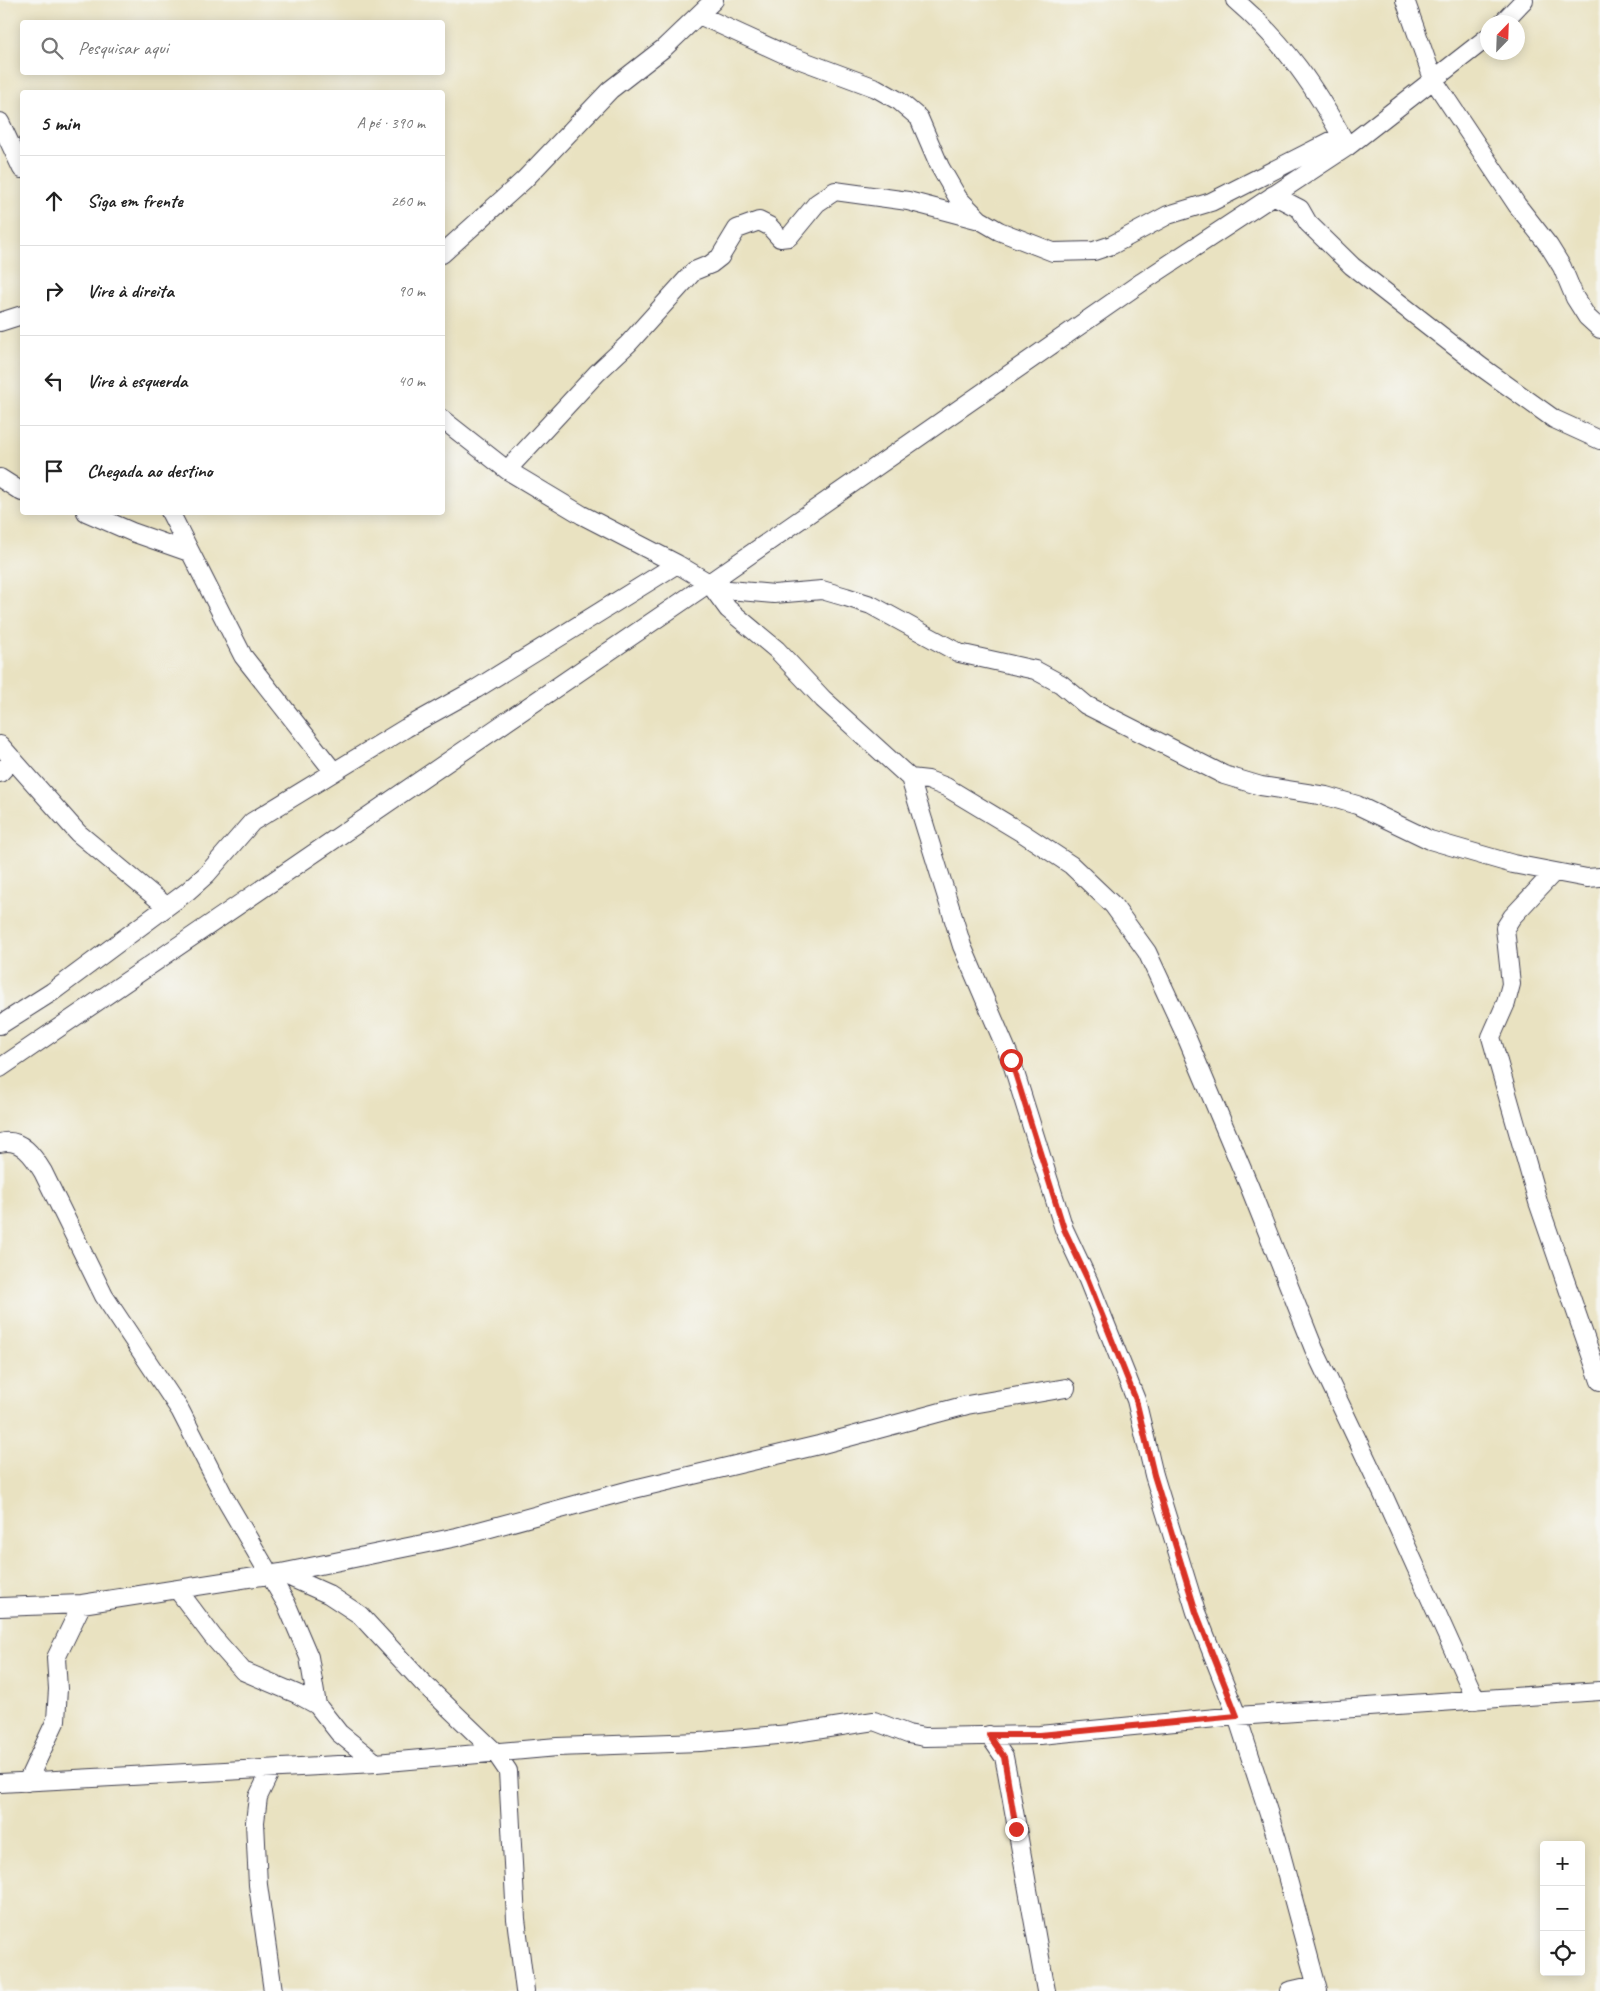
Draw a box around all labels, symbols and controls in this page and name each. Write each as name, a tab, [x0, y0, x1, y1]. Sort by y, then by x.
north arrow	[1480, 15, 1525, 60]
search box	[20, 20, 445, 75]
icon: search	[38, 34, 66, 62]
text: Pesquisar aqui	[78, 36, 168, 60]
text: 5 min	[40, 110, 80, 136]
text: A pé · 390 m	[357, 113, 425, 133]
icon: ahead	[40, 187, 68, 215]
text: Siga em frente	[87, 189, 183, 213]
text: 260 m	[391, 191, 425, 211]
icon: right	[40, 277, 68, 305]
text: Vire à direita	[87, 279, 174, 303]
text: 90 m	[398, 281, 425, 301]
icon: left	[40, 367, 68, 395]
text: Vire à esquerda	[87, 369, 187, 393]
text: 40 m	[398, 371, 425, 391]
icon: arrive	[40, 457, 68, 485]
text: Chegada ao destino	[87, 459, 213, 483]
route start	[1000, 1049, 1023, 1072]
route end	[1005, 1818, 1028, 1841]
map controls	[1540, 1841, 1585, 1976]
button: +	[1540, 1841, 1585, 1886]
button: −	[1540, 1886, 1585, 1931]
button: locate	[1540, 1931, 1585, 1976]

